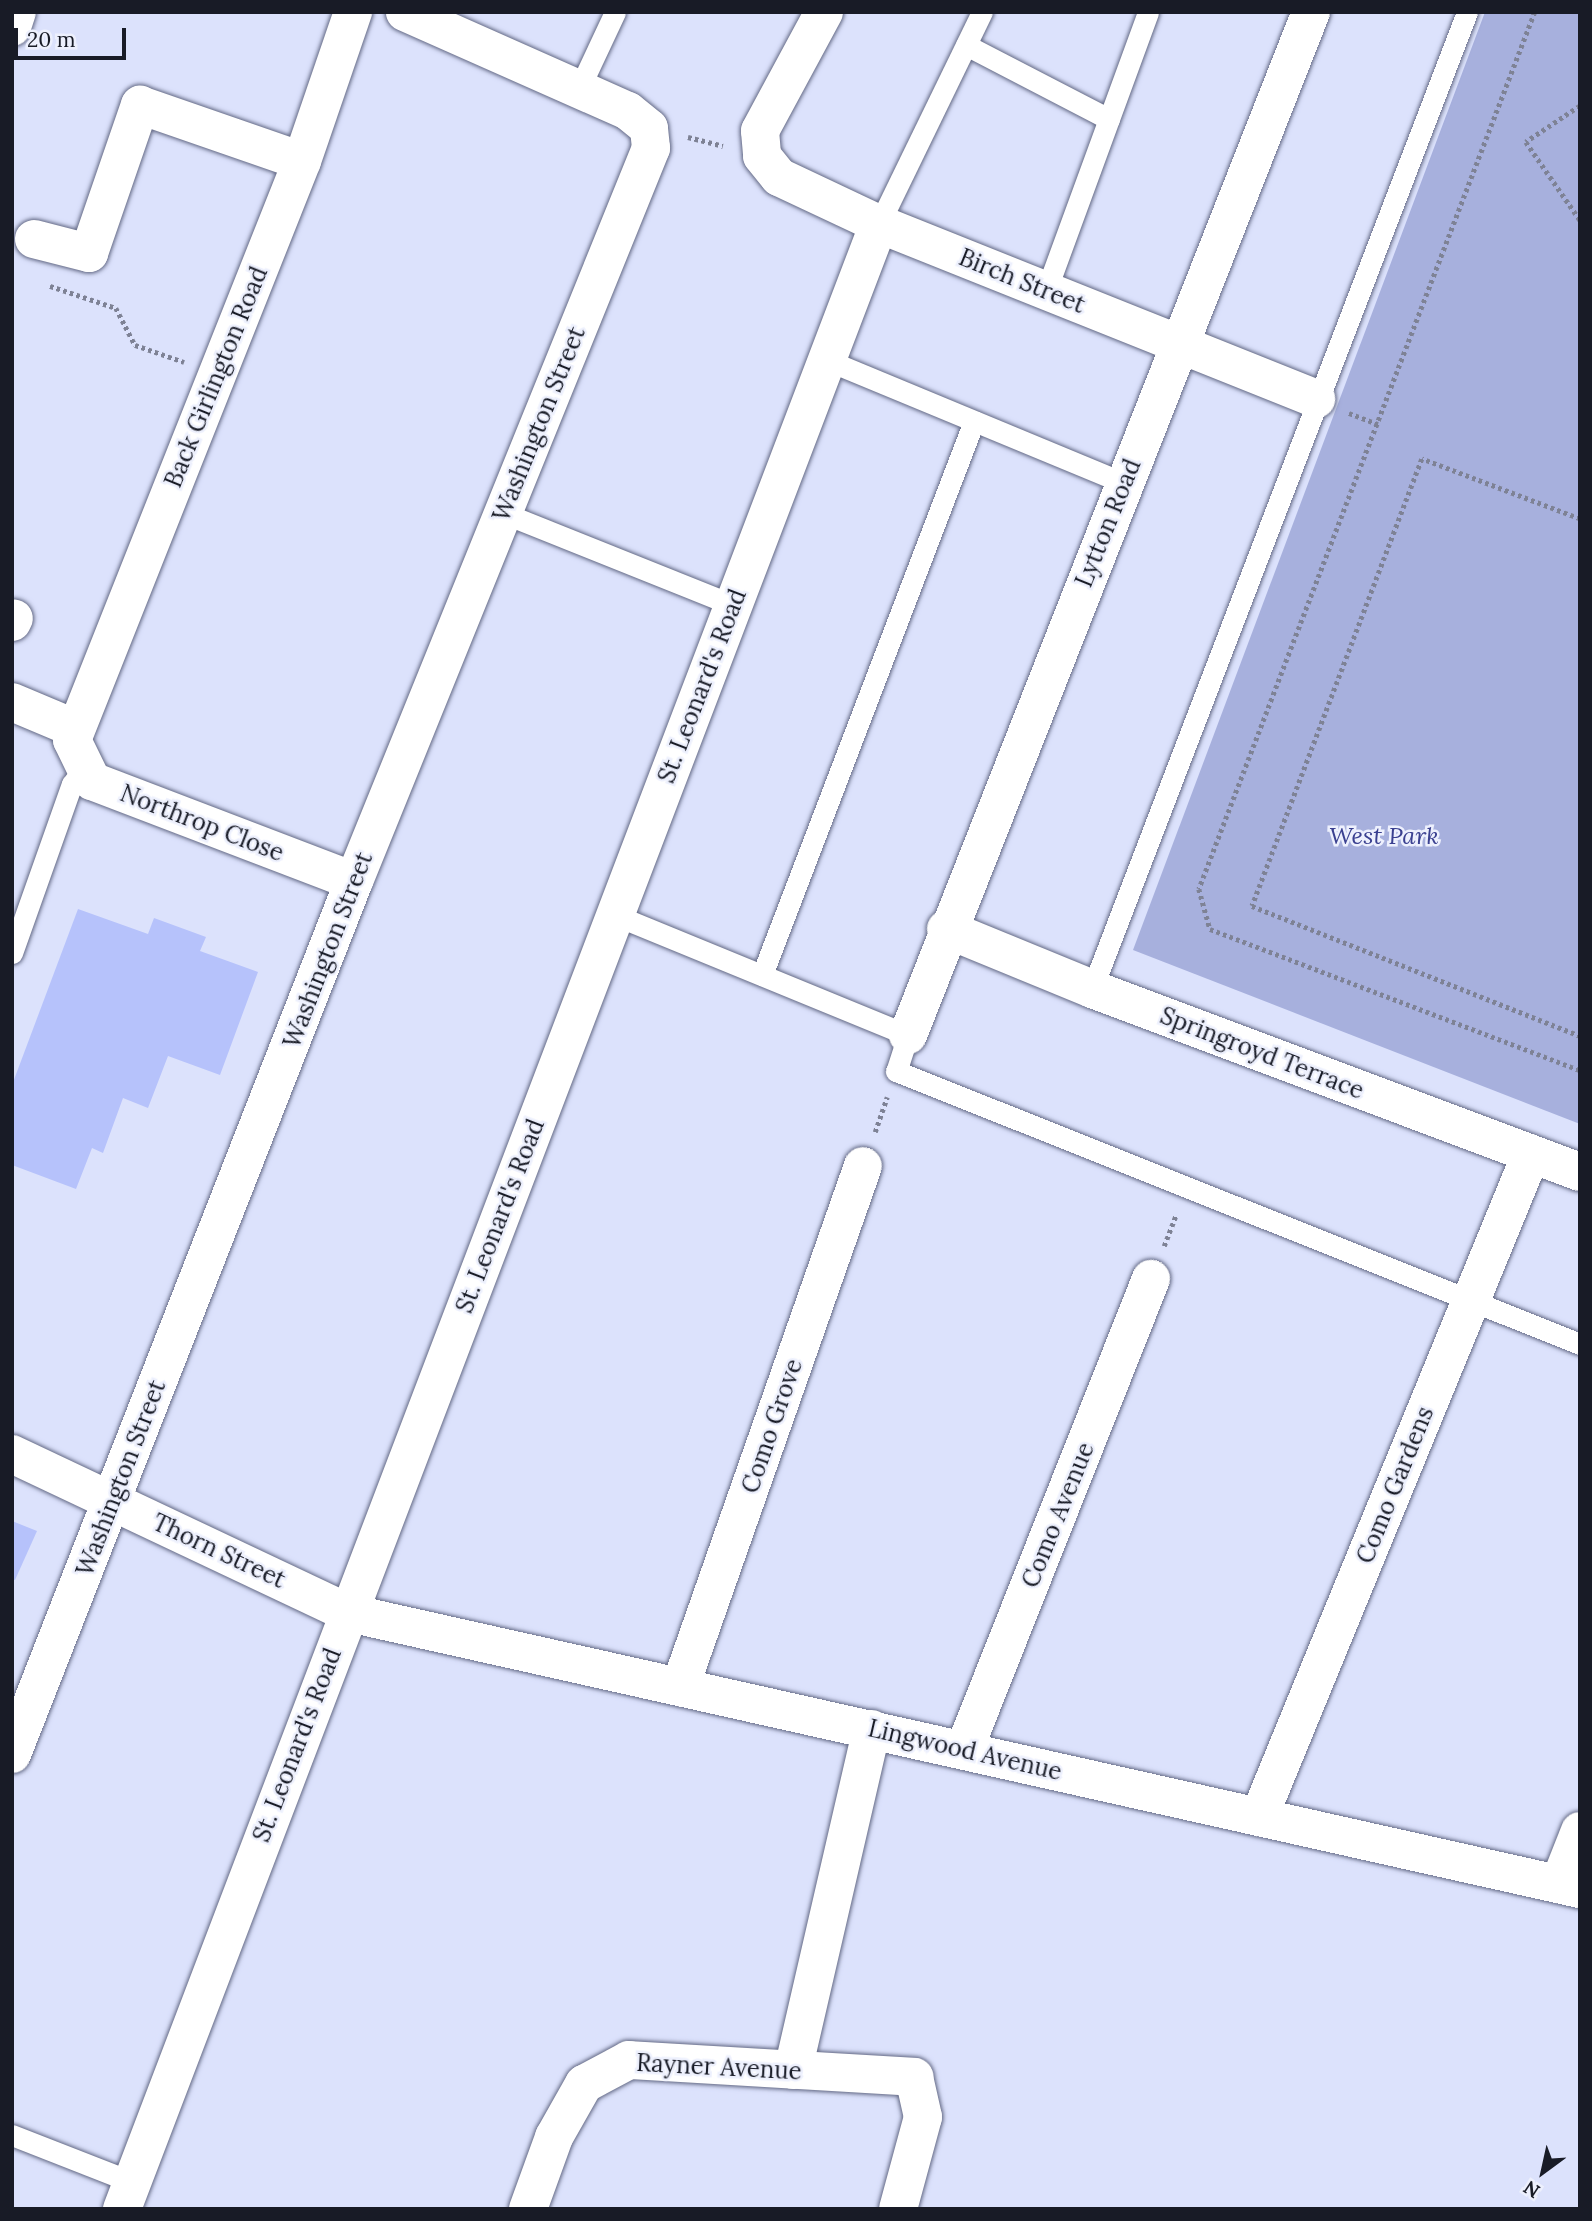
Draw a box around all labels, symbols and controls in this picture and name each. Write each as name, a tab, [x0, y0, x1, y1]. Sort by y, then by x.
scale bar	[18, 14, 130, 58]
text: 20 m	[27, 26, 76, 53]
street label: Birch Street	[955, 243, 1089, 319]
street label: Back Girlington Road	[159, 262, 273, 492]
street label: Washington Street	[487, 322, 591, 526]
street label: Lytton Road	[1069, 455, 1147, 591]
street label: St. Leonard's Road	[652, 585, 752, 787]
street label: Northrop Close	[116, 779, 288, 867]
park label: West Park	[1329, 822, 1439, 850]
street label: Washington Street	[277, 848, 379, 1052]
street label: Springroyd Terrace	[1156, 1001, 1368, 1105]
street label: St. Leonard's Road	[450, 1115, 550, 1317]
street label: Como Grove	[736, 1355, 808, 1497]
street label: Washington Street	[70, 1376, 172, 1580]
street label: Como Gardens	[1350, 1402, 1440, 1568]
street label: Como Avenue	[1016, 1438, 1100, 1592]
street label: Thorn Street	[148, 1508, 290, 1594]
street label: St. Leonard's Road	[247, 1644, 347, 1846]
street label: Lingwood Avenue	[865, 1714, 1065, 1786]
street label: Rayner Avenue	[636, 2048, 802, 2086]
north arrow	[1508, 2137, 1578, 2207]
text: N	[1519, 2176, 1544, 2204]

